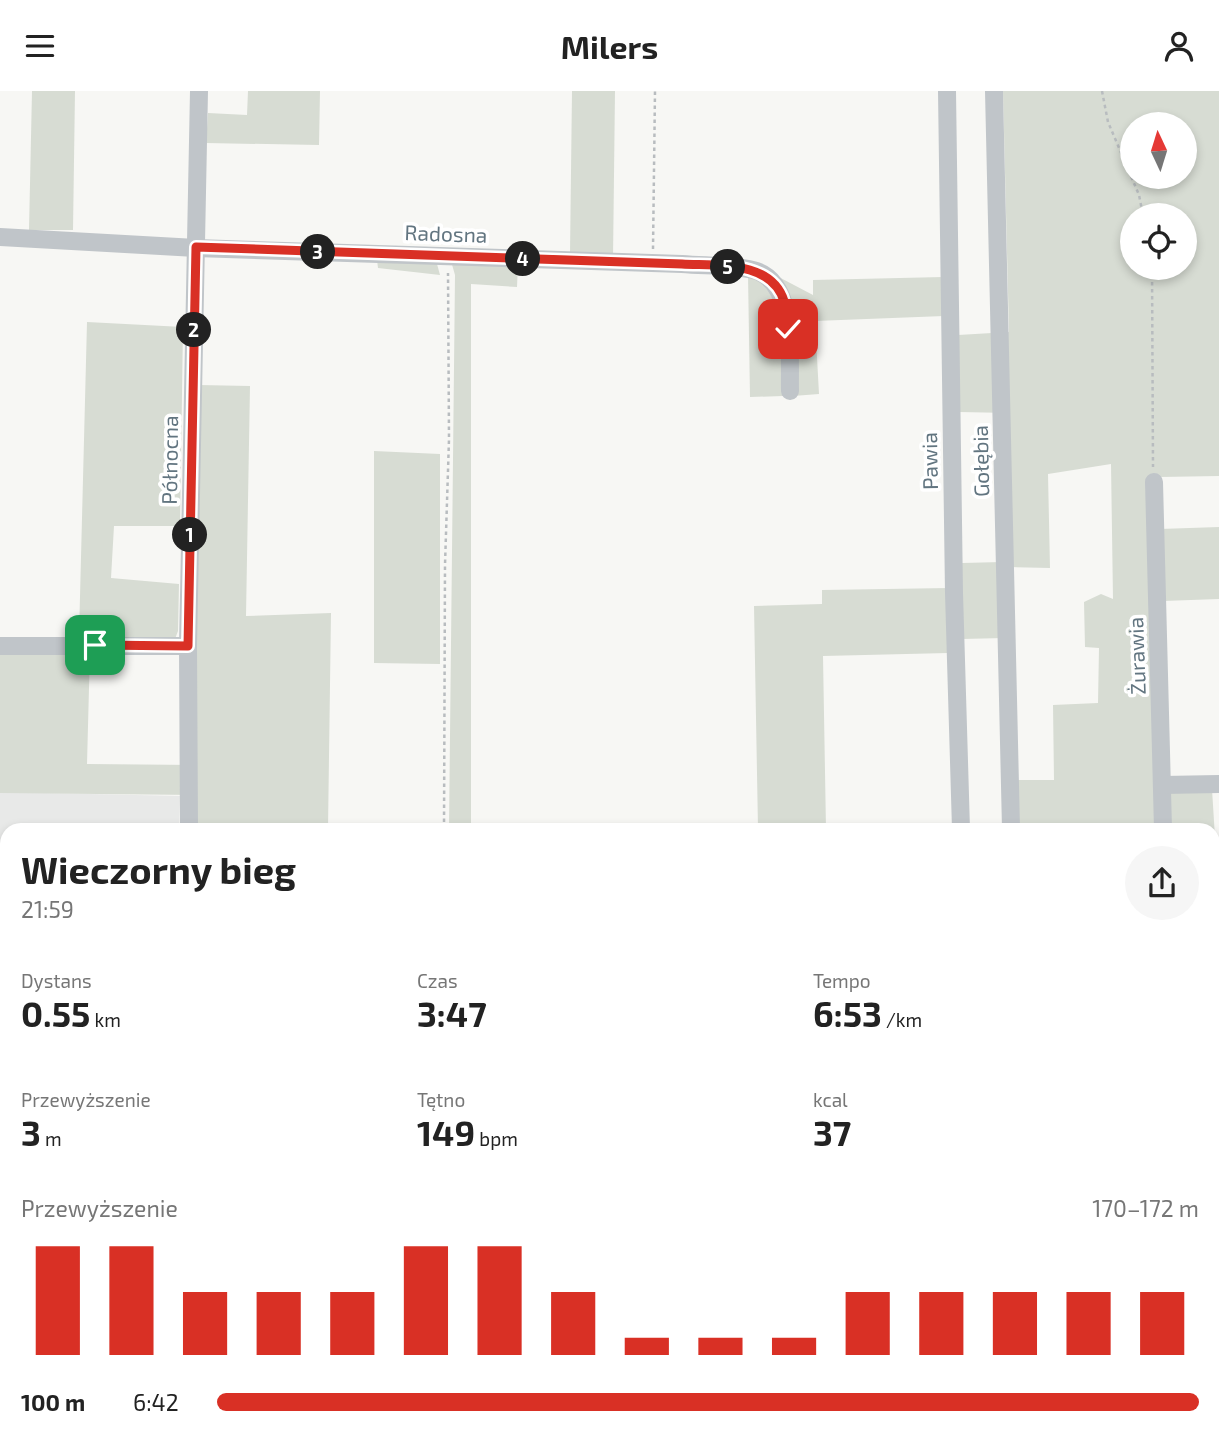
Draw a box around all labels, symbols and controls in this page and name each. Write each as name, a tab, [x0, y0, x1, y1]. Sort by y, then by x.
icon: menu	[21, 27, 59, 65]
text: Milers	[561, 27, 658, 65]
icon: person	[1160, 27, 1198, 65]
north arrow	[1120, 112, 1197, 189]
map controls	[1120, 112, 1197, 280]
button: locate	[1120, 203, 1197, 280]
street label: Radosna	[404, 219, 488, 247]
pin: 3	[300, 235, 336, 269]
text: 3	[312, 240, 323, 263]
pin: 4	[505, 241, 540, 277]
text: 4	[516, 247, 529, 270]
pin: 5	[710, 249, 746, 285]
text: 5	[722, 255, 733, 278]
pin	[758, 299, 818, 359]
icon: check	[769, 310, 807, 348]
pin: 2	[176, 313, 212, 347]
text: 2	[188, 318, 199, 341]
street label: Północna	[156, 415, 182, 505]
street label: Gołębia	[967, 425, 993, 497]
street label: Pawia	[916, 432, 942, 490]
pin: 1	[172, 517, 208, 553]
text: 1	[185, 523, 194, 546]
pin	[65, 615, 125, 675]
street label: Żurawia	[1122, 617, 1150, 695]
icon: arrive	[76, 626, 114, 664]
text: Wieczorny bieg	[21, 846, 296, 892]
button: share	[1125, 846, 1199, 920]
text: 21:59	[21, 895, 74, 923]
text: Dystans	[21, 969, 92, 992]
text: Czas	[417, 969, 458, 992]
text: Tempo	[813, 969, 871, 992]
text: 0.55	[21, 992, 90, 1034]
text: 3:47	[417, 992, 487, 1034]
text: 6:53	[813, 992, 882, 1034]
text: km	[90, 1008, 121, 1031]
text: /km	[882, 1008, 922, 1031]
text: Przewyższenie	[21, 1088, 151, 1111]
text: Tętno	[417, 1088, 465, 1111]
text: kcal	[813, 1088, 848, 1111]
text: 3	[21, 1111, 41, 1153]
text: 149	[417, 1111, 475, 1153]
text: 37	[813, 1111, 851, 1153]
text: m	[41, 1127, 62, 1150]
text: bpm	[475, 1127, 518, 1150]
text: Przewyższenie	[21, 1194, 178, 1222]
text: 170–172 m	[1092, 1194, 1199, 1222]
text: 100 m	[21, 1388, 85, 1416]
text: 6:42	[133, 1388, 179, 1416]

